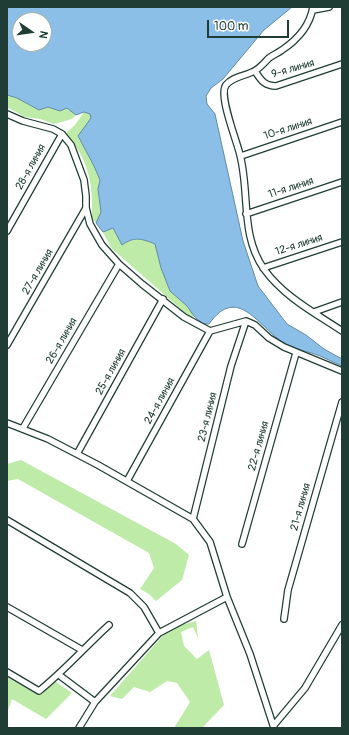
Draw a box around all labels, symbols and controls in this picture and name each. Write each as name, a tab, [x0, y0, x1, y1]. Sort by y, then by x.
north arrow	[12, 12, 52, 52]
scale bar	[209, 12, 291, 38]
text: 100 m	[214, 19, 248, 34]
text: N	[36, 30, 50, 40]
street label: 9-я линия	[270, 57, 316, 81]
street label: 10-я линия	[262, 115, 314, 143]
street label: 28-я линия	[13, 142, 49, 192]
street label: 11-я линия	[267, 174, 315, 202]
street label: 12-я линия	[274, 231, 324, 259]
street label: 27-я линия	[20, 247, 56, 297]
street label: 26-я линия	[44, 316, 80, 366]
street label: 25-я линия	[93, 347, 129, 397]
street label: 24-я линия	[142, 375, 178, 427]
street label: 23-я линия	[195, 391, 221, 443]
street label: 22-я линия	[246, 420, 272, 472]
street label: 21-я линия	[288, 482, 314, 532]

